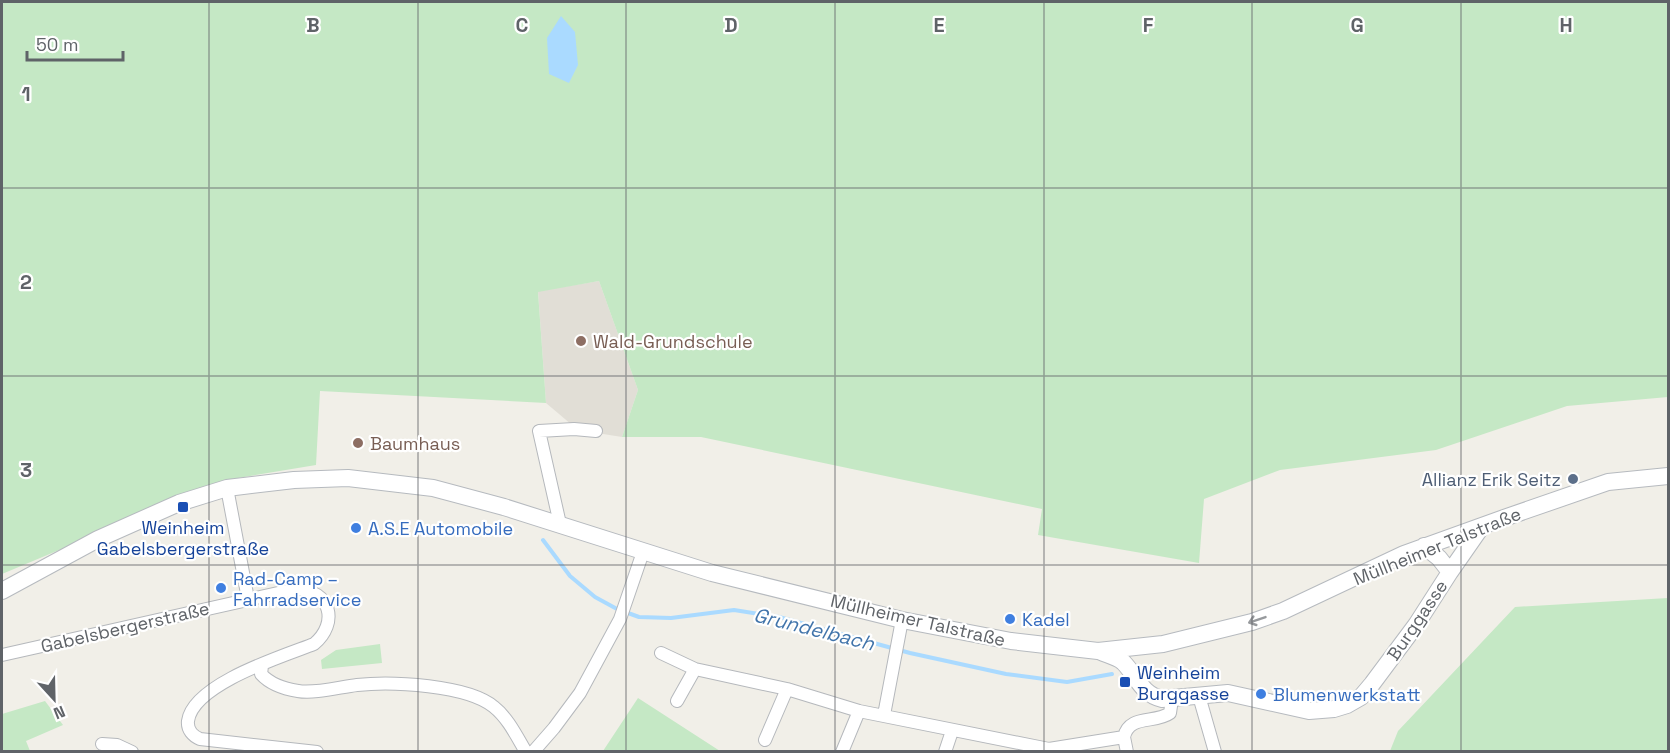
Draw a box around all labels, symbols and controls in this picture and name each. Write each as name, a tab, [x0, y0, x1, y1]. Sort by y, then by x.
text: B	[306, 12, 320, 38]
text: C	[516, 12, 529, 38]
text: D	[724, 12, 738, 38]
text: E	[933, 12, 945, 38]
text: F	[1143, 12, 1154, 38]
text: G	[1350, 12, 1364, 38]
text: H	[1559, 12, 1573, 38]
scale bar	[27, 24, 123, 62]
text: 50 m	[36, 33, 78, 56]
text: 1	[21, 81, 31, 107]
text: 2	[20, 269, 32, 295]
place label: Wald-Grundschule	[593, 330, 753, 353]
marker: Wald-Grundschule	[574, 334, 588, 348]
place label: Baumhaus	[370, 432, 460, 455]
marker: Baumhaus	[351, 436, 365, 450]
text: 3	[20, 457, 32, 483]
place label: Allianz Erik Seitz	[1422, 468, 1561, 491]
marker: Allianz Erik Seitz	[1566, 472, 1580, 486]
marker: Weinheim Gabelsbergerstraße	[176, 500, 190, 514]
street label: Müllheimer Talstraße	[1350, 502, 1524, 590]
place label: Weinheim Gabelsbergerstraße	[97, 516, 269, 560]
place label: A.S.E Automobile	[368, 517, 513, 540]
marker: A.S.E Automobile	[349, 521, 363, 535]
place label: Rad-Camp – Fahrradservice	[233, 567, 361, 611]
street label: Burggasse	[1382, 575, 1452, 665]
marker: Rad-Camp – Fahrradservice	[214, 581, 228, 595]
street label: Müllheimer Talstraße	[828, 589, 1008, 651]
street label: Gabelsbergerstraße	[38, 596, 212, 658]
water label: Grundelbach	[751, 601, 878, 657]
place label: Kadel	[1022, 608, 1070, 631]
marker: Kadel	[1003, 612, 1017, 626]
one-way arrow	[1248, 616, 1267, 627]
place label: Weinheim Burggasse	[1137, 661, 1229, 705]
north arrow	[24, 669, 84, 729]
marker: Weinheim Burggasse	[1118, 675, 1132, 689]
place label: Blumenwerkstatt	[1273, 683, 1420, 706]
marker: Blumenwerkstatt	[1254, 687, 1268, 701]
text: N	[51, 701, 68, 724]

